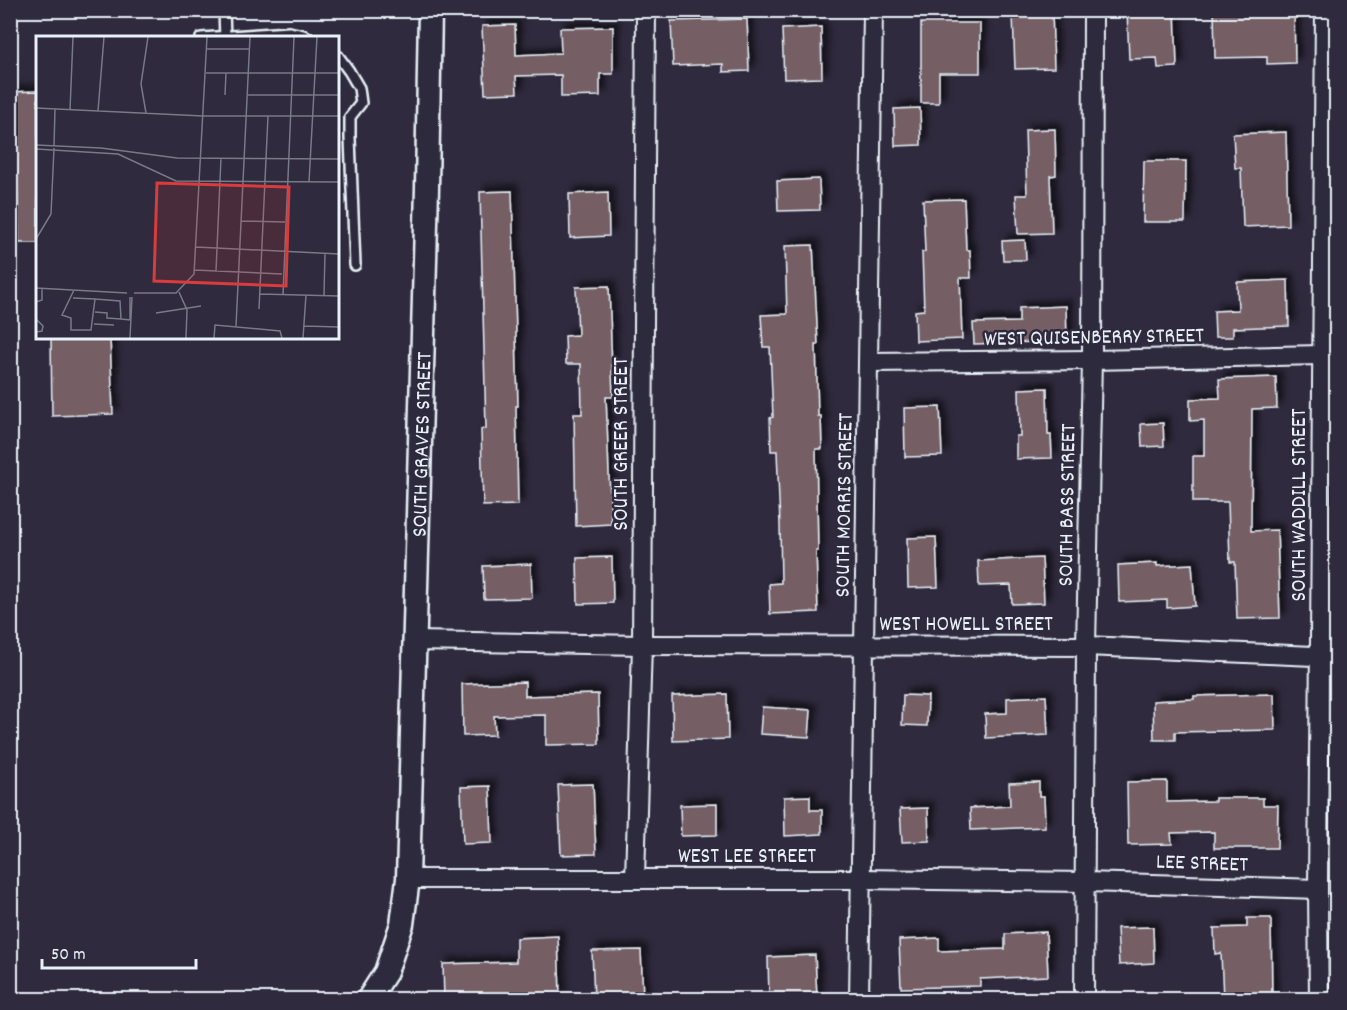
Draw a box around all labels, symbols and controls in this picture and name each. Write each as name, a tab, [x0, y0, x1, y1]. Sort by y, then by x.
inset map	[36, 36, 339, 339]
street label: WEST QUISENBERRY STREET	[984, 321, 1204, 356]
street label: SOUTH GRAVES STREET	[405, 351, 441, 538]
street label: SOUTH GREER STREET	[607, 357, 638, 531]
street label: SOUTH WADDILL STREET	[1285, 408, 1316, 602]
street label: SOUTH MORRIS STREET	[828, 412, 863, 598]
street label: SOUTH BASS STREET	[1052, 423, 1085, 587]
street label: WEST HOWELL STREET	[879, 610, 1053, 641]
street label: WEST LEE STREET	[678, 842, 816, 873]
street label: LEE STREET	[1155, 847, 1249, 882]
scale bar	[42, 932, 196, 970]
text: 50 m	[51, 943, 86, 968]

